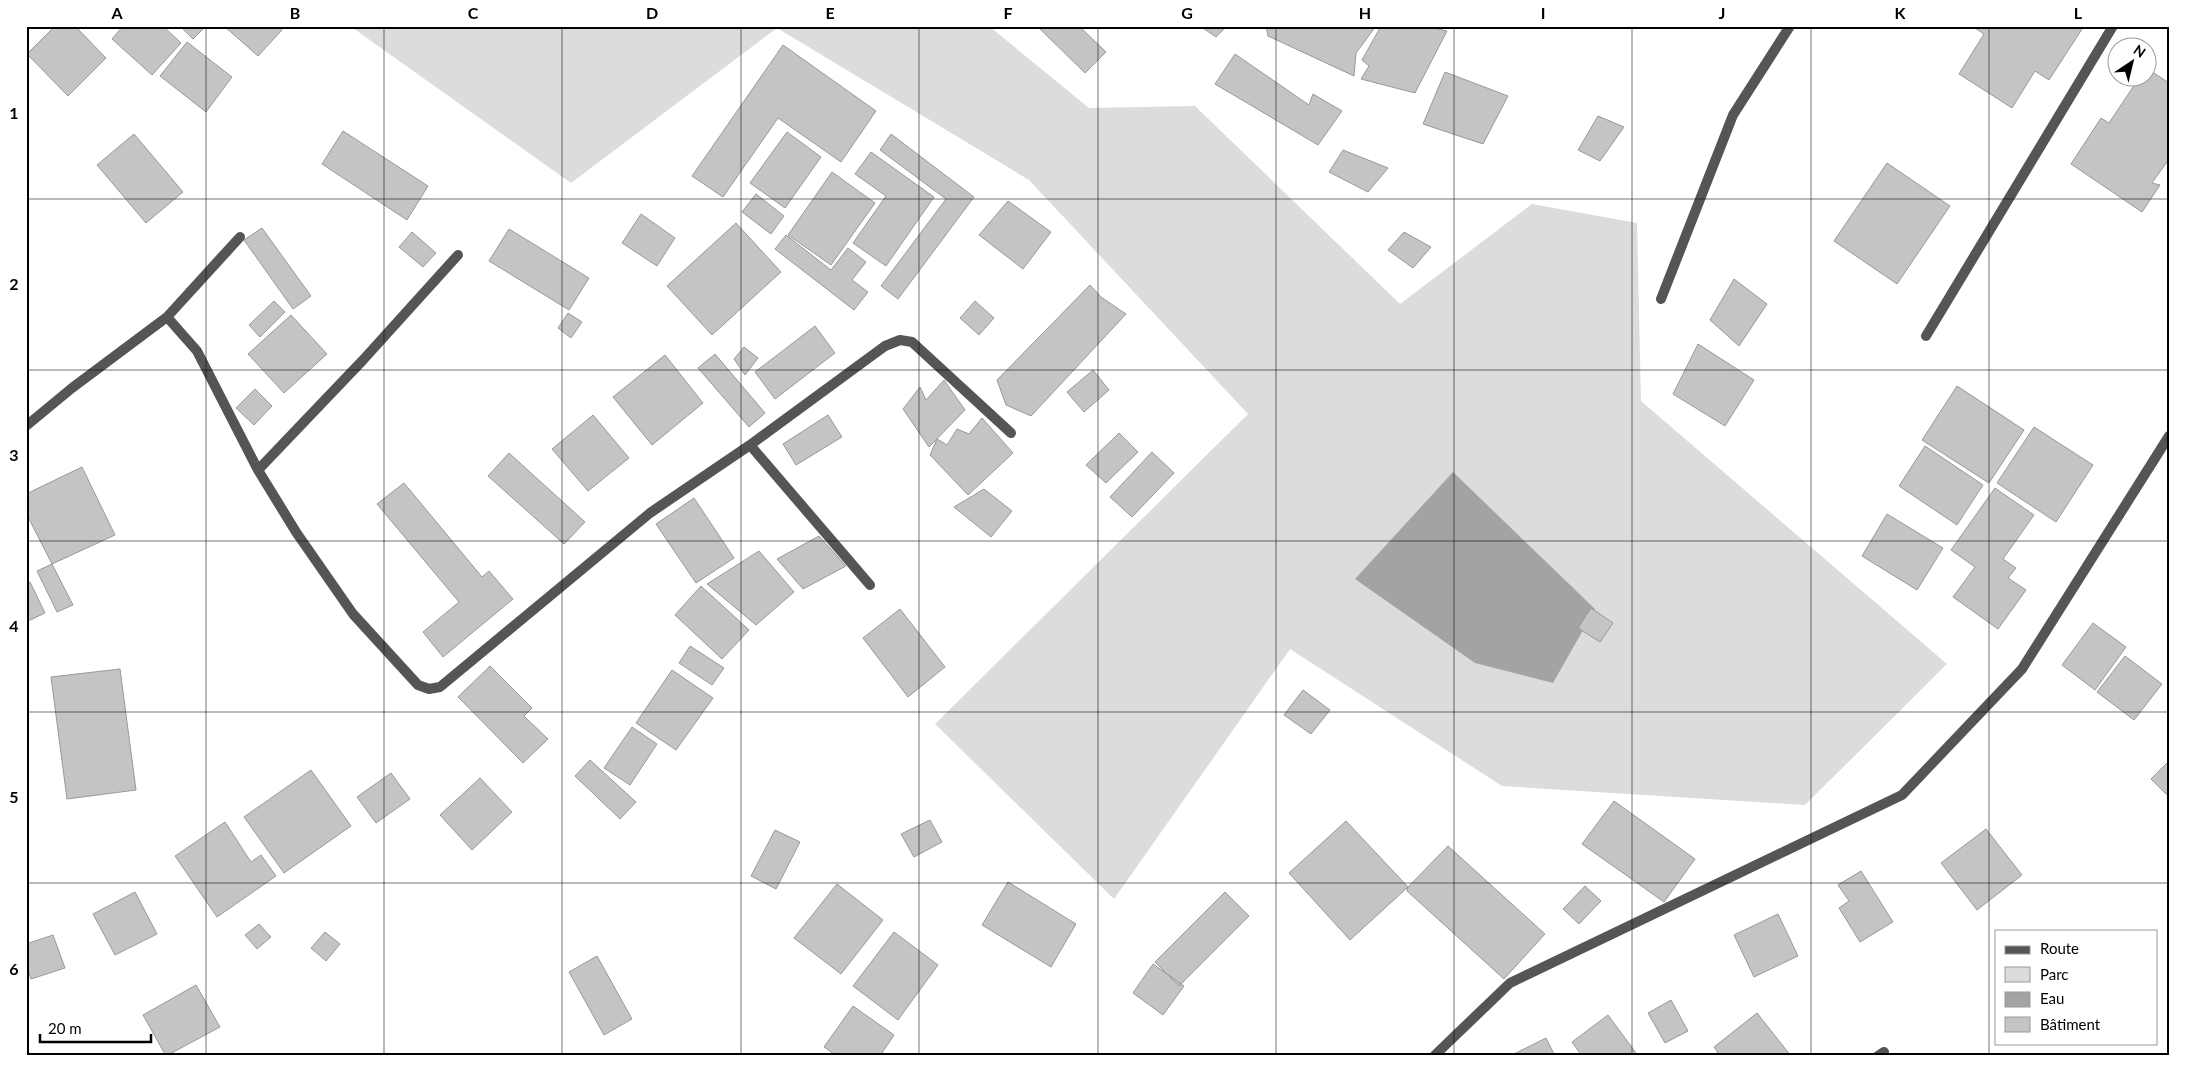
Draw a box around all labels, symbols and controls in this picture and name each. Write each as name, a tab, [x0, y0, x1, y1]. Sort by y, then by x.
text: A	[110, 3, 123, 22]
text: B	[290, 3, 300, 22]
text: C	[468, 3, 479, 22]
text: D	[646, 3, 658, 22]
text: E	[825, 3, 835, 22]
text: F	[1003, 3, 1013, 22]
text: G	[1181, 3, 1193, 22]
text: H	[1359, 3, 1371, 22]
text: I	[1541, 3, 1545, 22]
text: J	[1719, 3, 1725, 22]
text: K	[1895, 3, 1907, 22]
text: L	[2074, 3, 2083, 22]
north arrow	[2108, 38, 2158, 88]
text: N	[2130, 41, 2149, 61]
text: 1	[9, 103, 19, 122]
text: 2	[9, 274, 19, 293]
text: 3	[9, 445, 19, 464]
text: 4	[9, 616, 19, 635]
text: 5	[9, 787, 19, 806]
legend	[1995, 930, 2158, 1044]
text: Route	[2040, 939, 2079, 957]
text: 6	[9, 959, 19, 978]
text: Parc	[2040, 965, 2069, 983]
text: Eau	[2040, 989, 2064, 1007]
scale bar	[40, 1012, 151, 1044]
text: Bâtiment	[2040, 1015, 2101, 1033]
text: 20 m	[48, 1019, 82, 1037]

